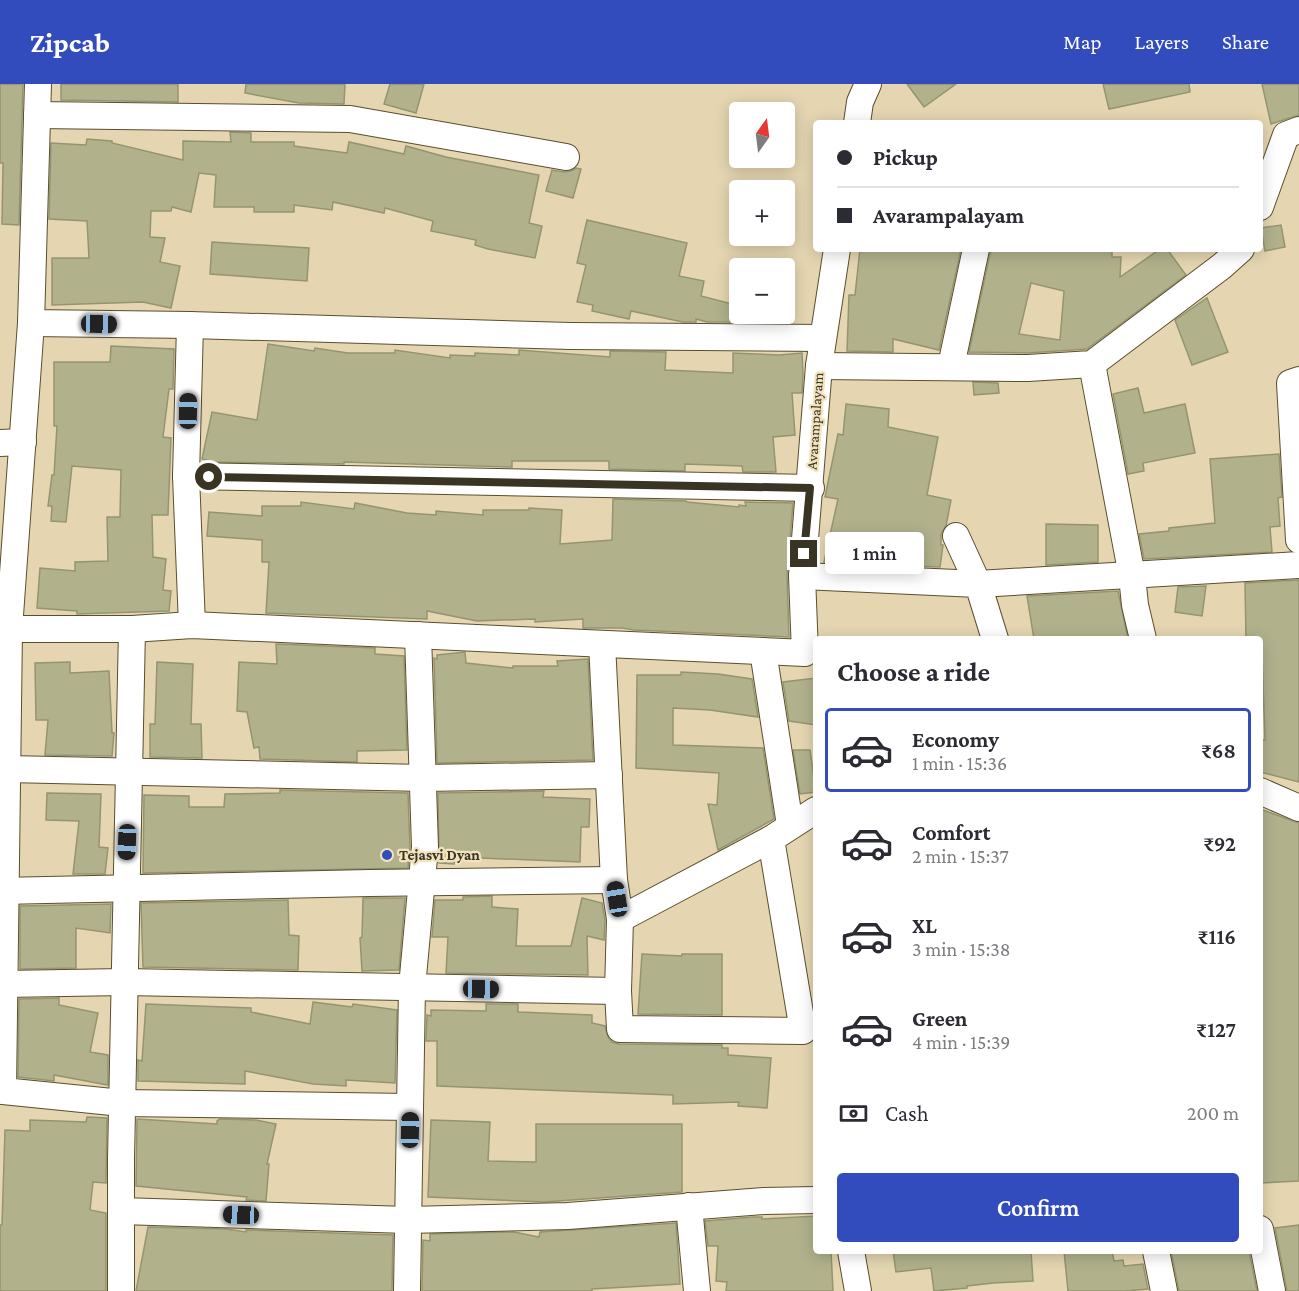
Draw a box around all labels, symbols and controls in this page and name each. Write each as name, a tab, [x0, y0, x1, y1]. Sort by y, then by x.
text: Zipcab	[30, 27, 110, 58]
text: Map	[1063, 30, 1102, 54]
text: Layers	[1135, 30, 1189, 54]
text: Share	[1222, 30, 1269, 54]
north arrow	[729, 102, 795, 168]
map controls	[729, 102, 795, 324]
text: Pickup	[873, 145, 938, 170]
button: +	[729, 180, 795, 246]
text: Avarampalayam	[873, 203, 1024, 228]
button: −	[729, 258, 795, 324]
car	[81, 315, 117, 333]
street label: Avarampalayam	[804, 372, 827, 470]
car	[179, 393, 197, 429]
route start	[195, 463, 222, 490]
callout: 1 min	[825, 533, 924, 575]
route end	[790, 540, 817, 567]
text: 1 min	[852, 542, 897, 564]
text: Choose a ride	[837, 657, 990, 687]
icon: car	[840, 723, 894, 777]
text: Economy	[912, 727, 999, 752]
text: ₹68	[1201, 738, 1236, 763]
text: 1 min · 15:36	[912, 752, 1007, 774]
icon: car	[840, 816, 894, 870]
text: Comfort	[912, 820, 990, 845]
car	[117, 824, 137, 860]
text: ₹92	[1203, 831, 1236, 856]
text: 2 min · 15:37	[912, 845, 1009, 867]
place label: Tejasvi Dyan	[399, 847, 480, 864]
marker: Tejasvi Dyan	[380, 848, 394, 862]
car	[605, 880, 629, 918]
icon: car	[840, 909, 894, 963]
text: XL	[912, 913, 937, 938]
text: ₹116	[1197, 924, 1236, 949]
text: 3 min · 15:38	[912, 938, 1011, 960]
car	[463, 980, 499, 998]
icon: car	[840, 1002, 894, 1056]
text: Green	[912, 1006, 968, 1031]
text: ₹127	[1196, 1017, 1236, 1042]
text: 4 min · 15:39	[912, 1031, 1011, 1053]
icon: cash	[837, 1097, 870, 1130]
text: Cash	[885, 1101, 929, 1126]
text: 200 m	[1187, 1102, 1239, 1124]
car	[401, 1112, 419, 1148]
button: Confirm	[837, 1173, 1239, 1242]
car	[223, 1205, 259, 1225]

